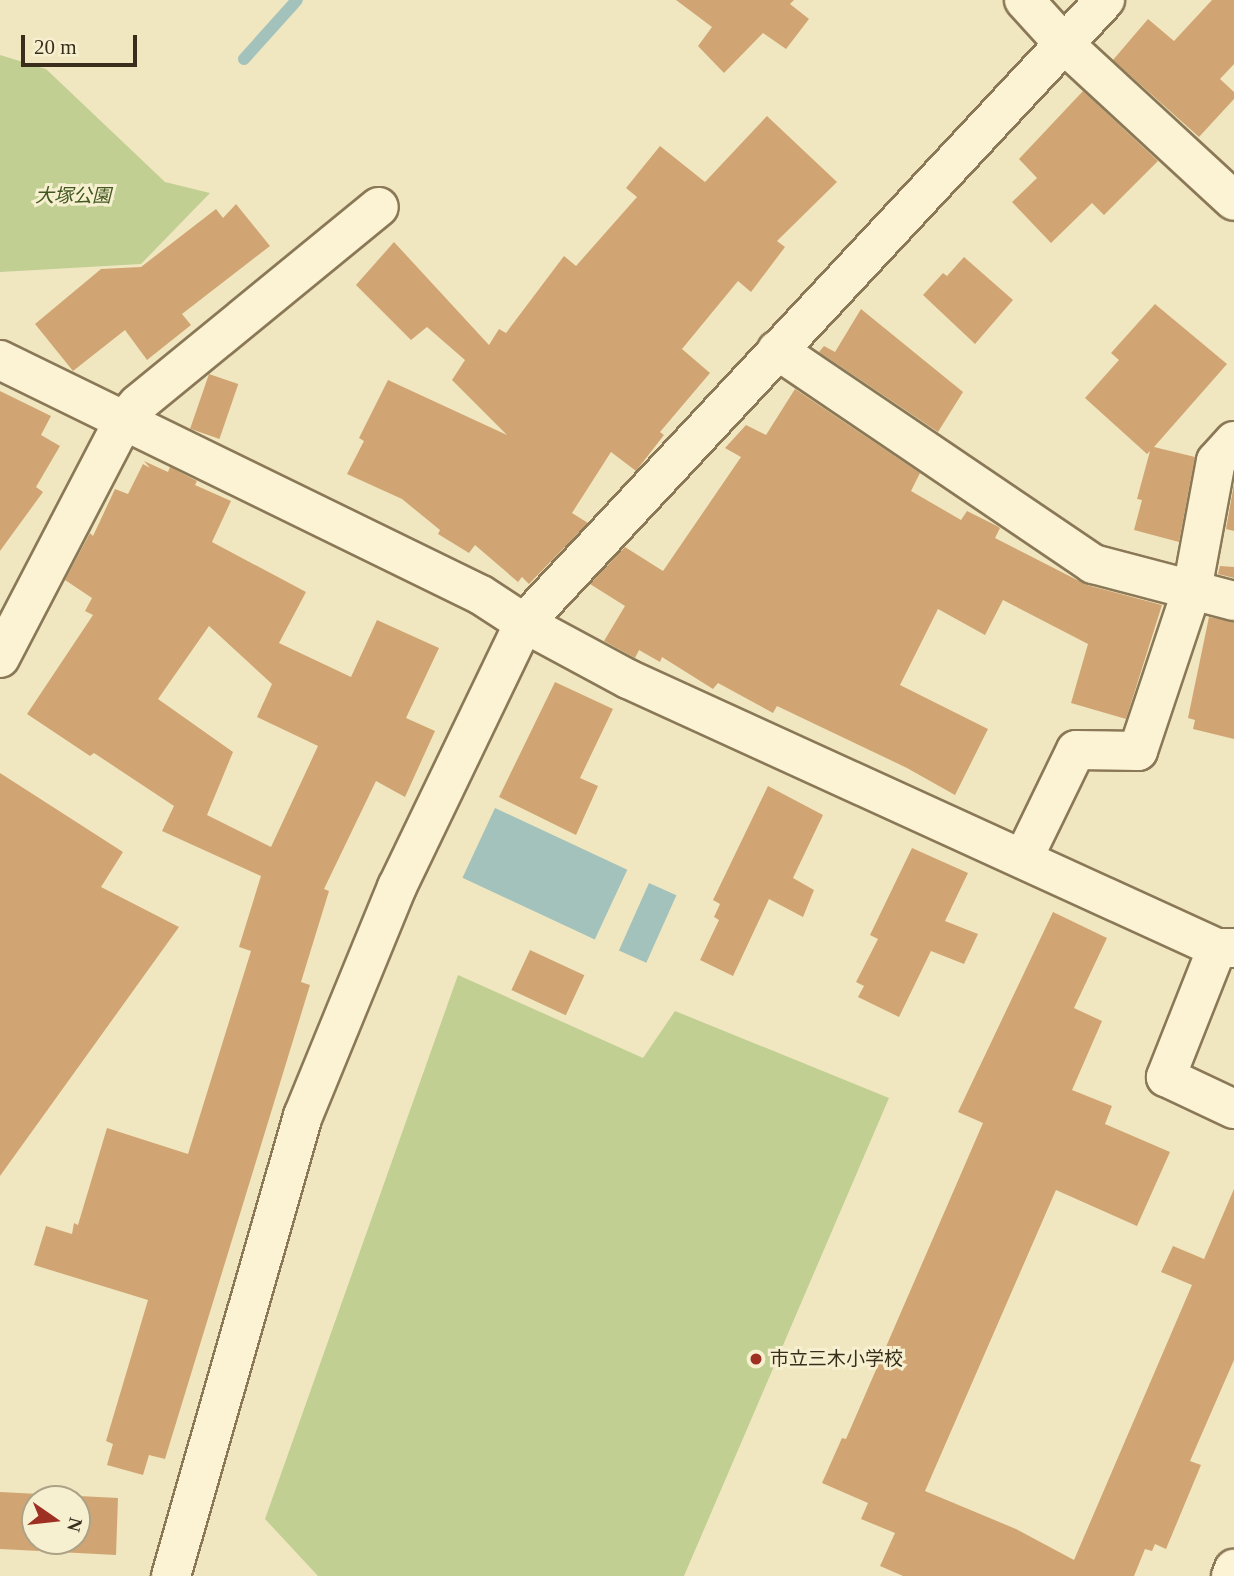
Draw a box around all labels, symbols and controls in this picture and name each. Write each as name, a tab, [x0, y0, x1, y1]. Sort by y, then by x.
scale bar	[24, 21, 140, 65]
text: 20 m	[34, 35, 77, 59]
park label: 大塚公園	[35, 185, 111, 207]
place label: 市立三木小学校	[770, 1348, 903, 1370]
marker: 市立三木小学校	[748, 1351, 764, 1367]
north arrow	[21, 1485, 91, 1555]
text: N	[63, 1516, 87, 1534]

